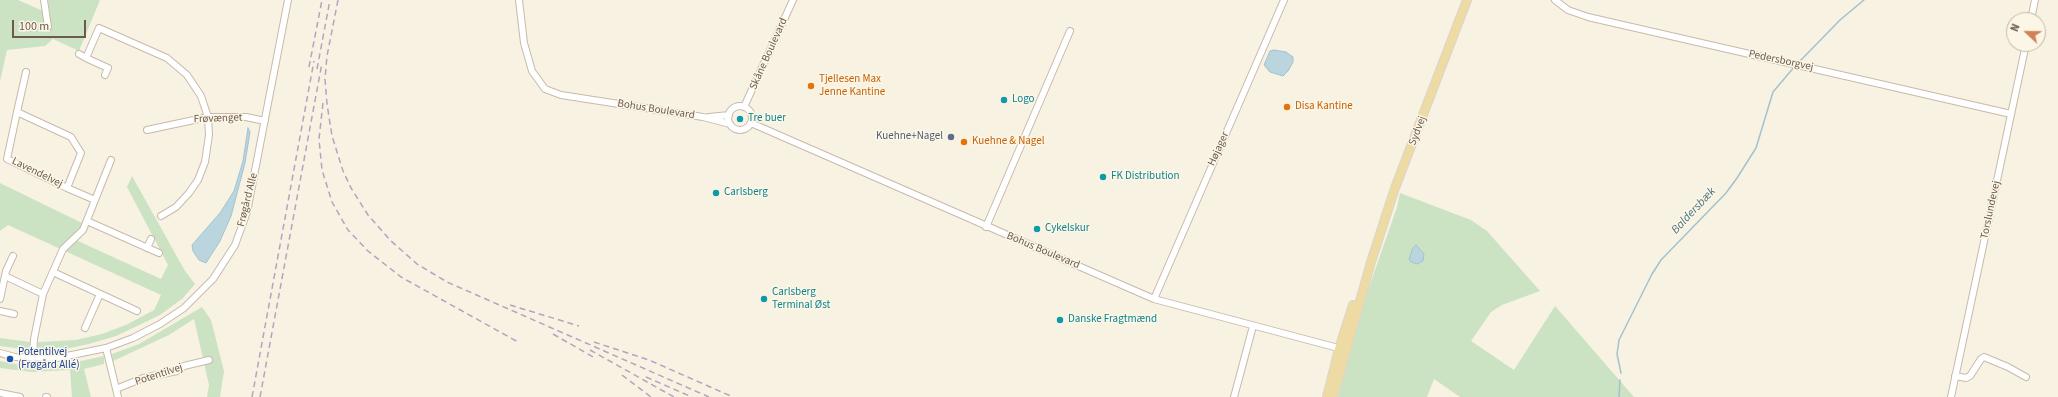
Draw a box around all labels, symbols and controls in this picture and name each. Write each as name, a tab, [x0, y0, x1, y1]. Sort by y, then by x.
scale bar	[14, 12, 88, 38]
north arrow	[2006, 12, 2046, 52]
street label: Skåne Boulevard	[747, 16, 791, 92]
text: 100 m	[19, 18, 49, 35]
text: N	[2007, 21, 2024, 34]
street label: Pedersborgvej	[1747, 48, 1815, 74]
place label: Tjellesen Max Jenne Kantine	[819, 73, 885, 99]
marker: Tjellesen Max Jenne Kantine	[806, 81, 816, 91]
place label: Logo	[1012, 93, 1035, 107]
marker: Logo	[999, 95, 1009, 105]
street label: Bohus Boulevard	[616, 97, 696, 123]
place label: Disa Kantine	[1295, 100, 1353, 114]
marker: Disa Kantine	[1282, 102, 1292, 112]
street label: Frøvænget	[193, 112, 243, 126]
place label: Tre buer	[748, 112, 786, 126]
marker: Tre buer	[735, 114, 745, 124]
street label: Sydvej	[1406, 114, 1430, 148]
place label: Kuehne+Nagel	[876, 130, 943, 144]
street label: Højager	[1206, 130, 1232, 168]
marker: Kuehne+Nagel	[946, 132, 956, 142]
place label: Kuehne & Nagel	[972, 135, 1045, 149]
marker: Kuehne & Nagel	[959, 137, 969, 147]
street label: Lavendelvej	[9, 155, 65, 191]
place label: FK Distribution	[1111, 170, 1180, 184]
street label: Frøgård Alle	[235, 172, 261, 228]
marker: FK Distribution	[1098, 172, 1108, 182]
street label: Torslundevej	[1978, 180, 2004, 240]
water label: Baldersbæk	[1669, 185, 1719, 237]
place label: Carlsberg	[724, 186, 768, 200]
marker: Carlsberg	[711, 188, 721, 198]
place label: Cykelskur	[1045, 222, 1089, 236]
marker: Cykelskur	[1032, 224, 1042, 234]
street label: Bohus Boulevard	[1004, 230, 1082, 272]
place label: Carlsberg Terminal Øst	[772, 286, 830, 312]
marker: Carlsberg Terminal Øst	[759, 294, 769, 304]
place label: Danske Fragtmænd	[1068, 313, 1157, 327]
marker: Danske Fragtmænd	[1055, 315, 1065, 325]
place label: Potentilvej (Frøgård Allé)	[18, 346, 80, 372]
marker: Potentilvej (Frøgård Allé)	[5, 354, 15, 364]
street label: Potentilvej	[134, 361, 184, 389]

